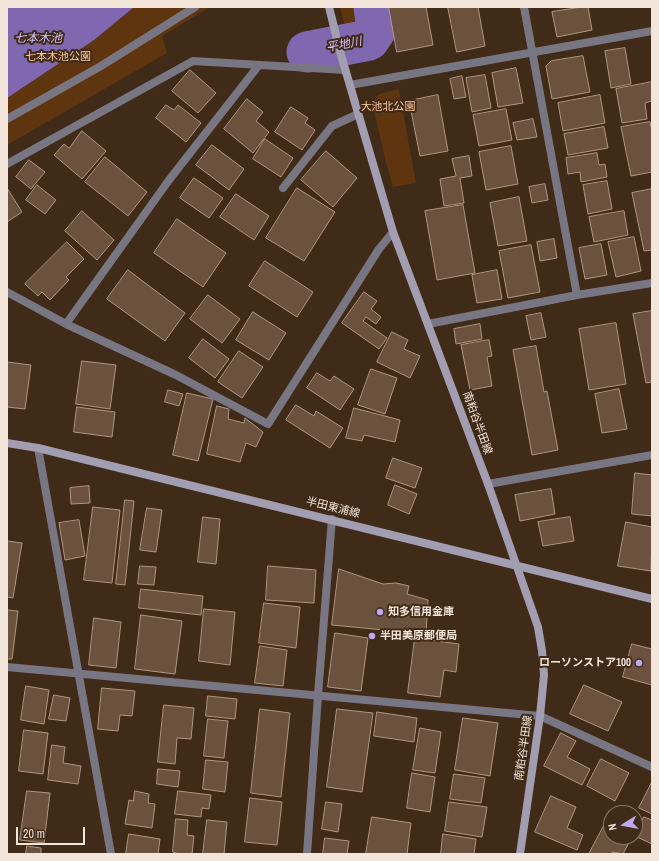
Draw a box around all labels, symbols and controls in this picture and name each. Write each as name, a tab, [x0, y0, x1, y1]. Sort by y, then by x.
water label: 七本木池	[14, 32, 62, 46]
water label: 平地川	[325, 34, 363, 56]
park label: 七本木池公園	[25, 50, 91, 64]
park label: 大池北公園	[361, 100, 415, 114]
street label: 南粕谷半田線	[460, 390, 494, 456]
street label: 半田東浦線	[305, 495, 361, 521]
place label: 知多信用金庫	[388, 605, 454, 619]
marker: 知多信用金庫	[375, 607, 385, 617]
place label: 半田美原郵便局	[380, 629, 457, 643]
marker: 半田美原郵便局	[367, 631, 377, 641]
place label: ローソンストア100	[539, 656, 631, 670]
marker: ローソンストア100	[634, 658, 644, 668]
street label: 南粕谷半田線	[513, 714, 535, 782]
north arrow	[603, 805, 643, 845]
scale bar	[18, 819, 87, 845]
text: N	[605, 823, 620, 832]
text: 20 m	[23, 826, 45, 842]

